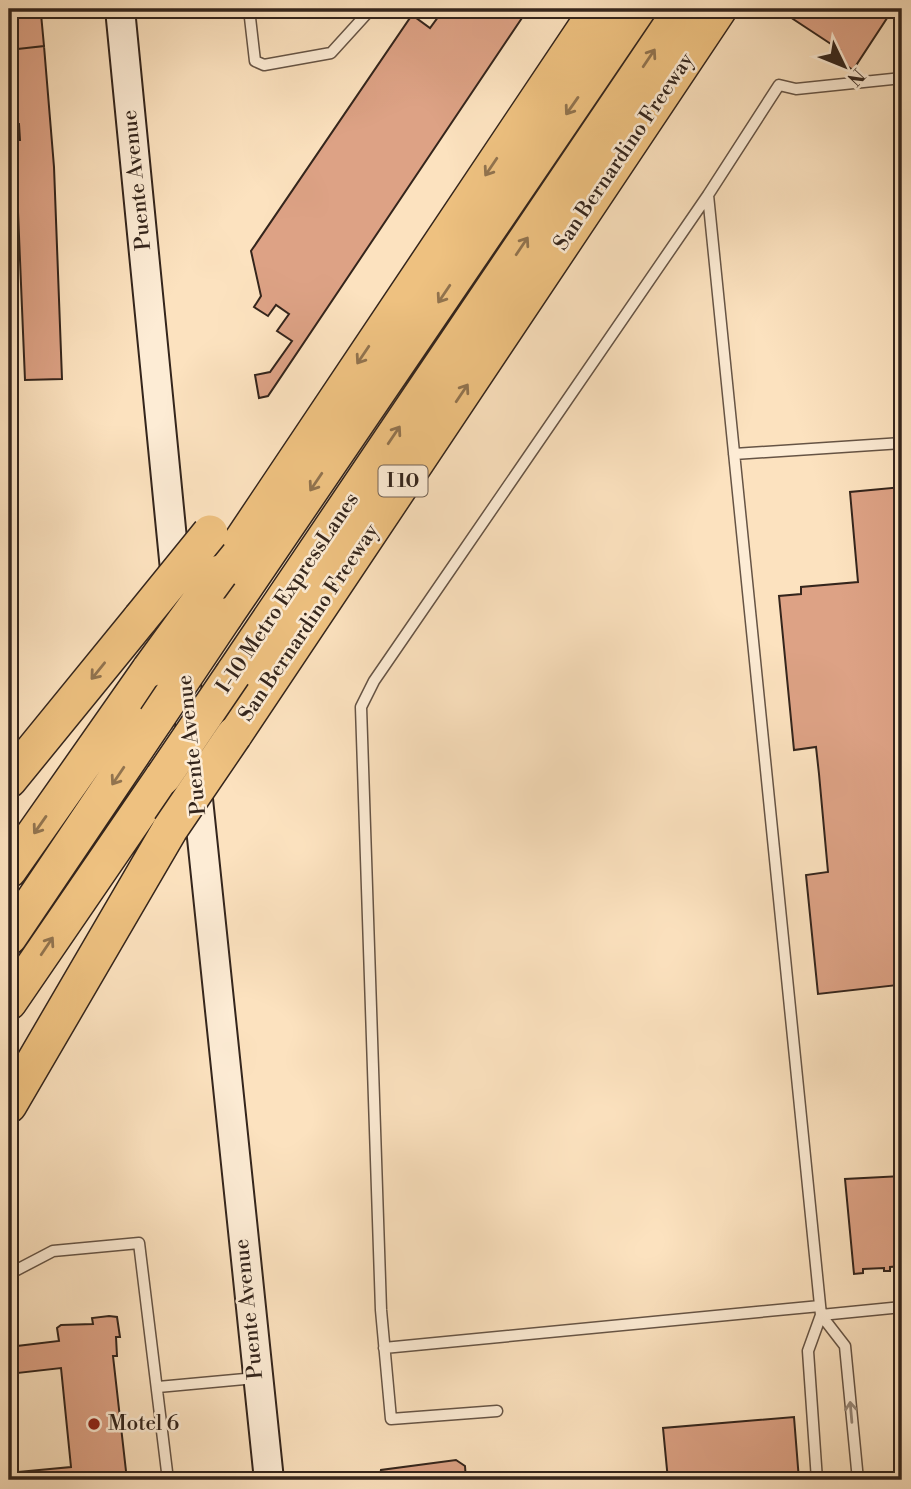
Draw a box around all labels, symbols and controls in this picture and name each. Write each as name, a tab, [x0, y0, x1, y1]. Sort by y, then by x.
north arrow	[810, 32, 880, 102]
street label: San Bernardino Freeway	[548, 48, 700, 256]
one-way arrow	[642, 49, 656, 68]
text: N	[842, 63, 870, 91]
one-way arrow	[565, 95, 579, 115]
street label: Puente Avenue	[117, 109, 157, 251]
one-way arrow	[484, 157, 498, 176]
one-way arrow	[515, 237, 529, 257]
one-way arrow	[437, 284, 451, 303]
one-way arrow	[356, 345, 370, 364]
one-way arrow	[455, 384, 469, 403]
one-way arrow	[387, 426, 401, 445]
road number: I 10	[378, 466, 428, 496]
one-way arrow	[309, 472, 323, 491]
street label: I-10 Metro ExpressLanes	[211, 488, 365, 698]
street label: San Bernardino Freeway	[233, 519, 385, 727]
one-way arrow	[90, 661, 106, 679]
street label: Puente Avenue	[172, 674, 212, 816]
one-way arrow	[111, 766, 125, 785]
one-way arrow	[33, 815, 47, 834]
one-way arrow	[40, 937, 54, 956]
street label: Puente Avenue	[229, 1238, 269, 1380]
one-way arrow	[845, 1401, 858, 1424]
place label: Motel 6	[108, 1411, 180, 1437]
marker: Motel 6	[86, 1416, 102, 1432]

